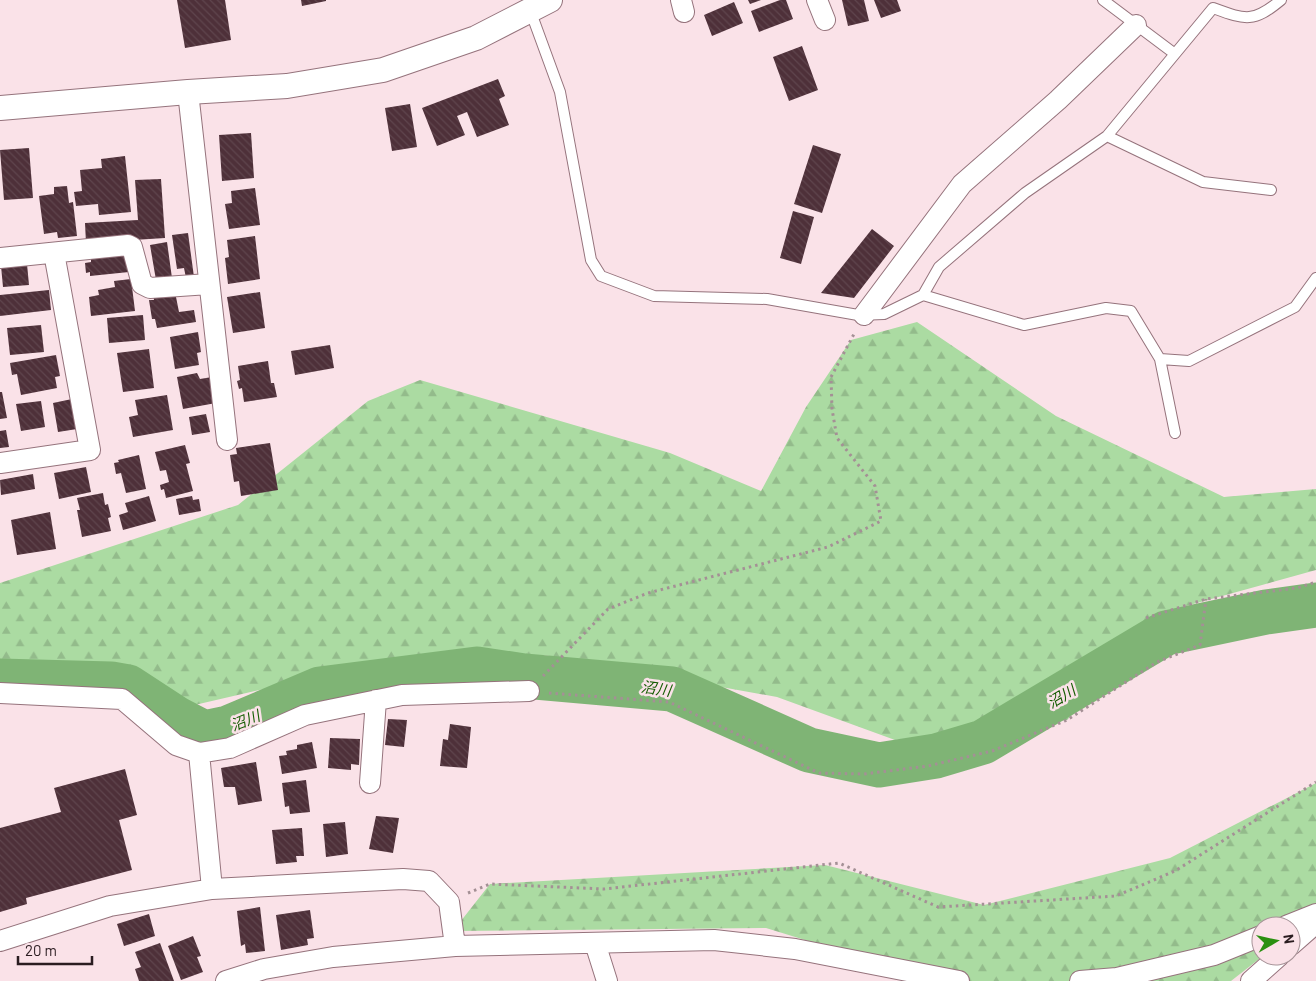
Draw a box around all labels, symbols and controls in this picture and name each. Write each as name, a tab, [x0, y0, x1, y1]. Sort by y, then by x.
water label: 沼川	[640, 677, 674, 699]
water label: 沼川	[1044, 680, 1080, 711]
water label: 沼川	[228, 705, 264, 734]
north arrow	[1251, 916, 1301, 966]
text: N	[1280, 933, 1298, 945]
scale bar	[18, 934, 91, 966]
text: 20 m	[25, 941, 57, 959]

